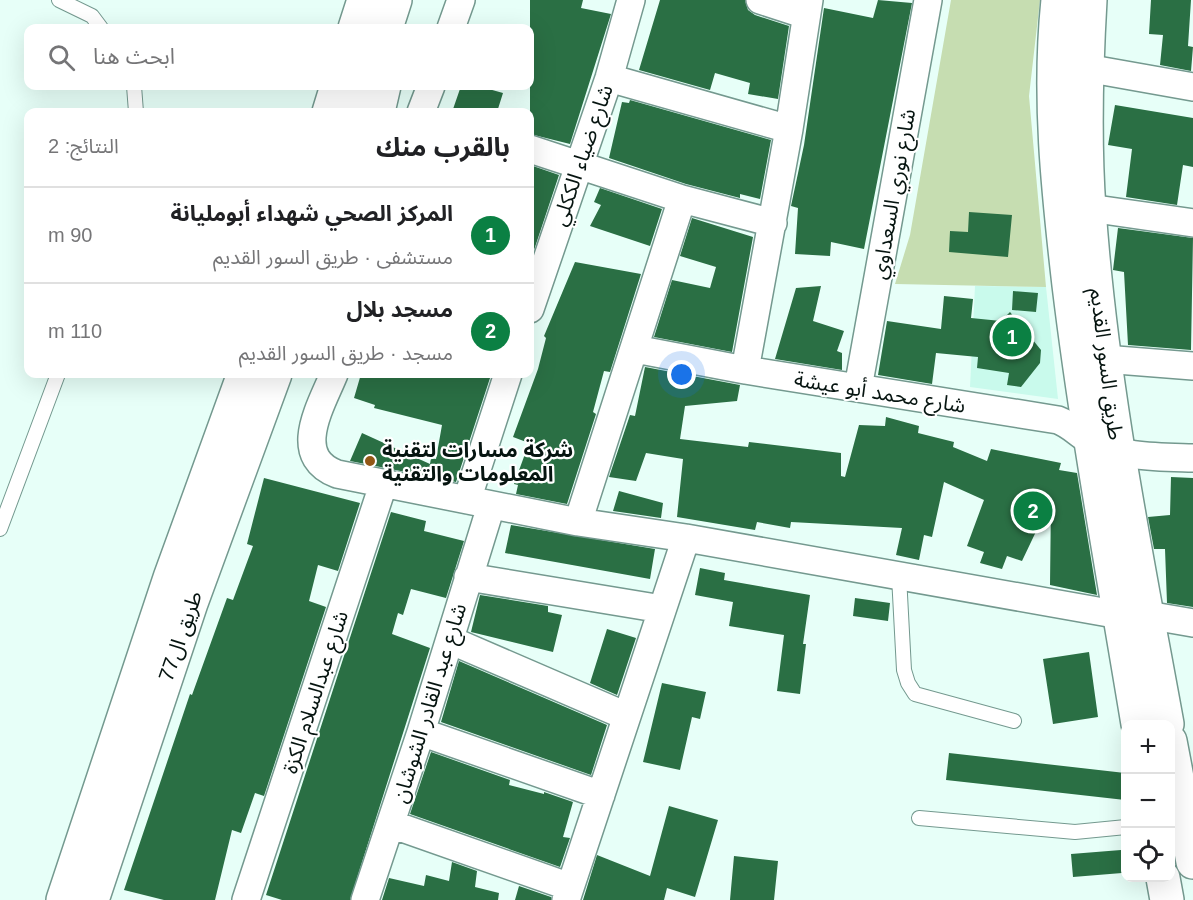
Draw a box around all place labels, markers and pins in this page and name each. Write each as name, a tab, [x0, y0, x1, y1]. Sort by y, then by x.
pin: 1	[992, 314, 1032, 360]
place label: شركة مسارات لتقنية المعلومات والتقنية	[382, 438, 573, 486]
marker: شركة مسارات لتقنية المعلومات والتقنية	[363, 454, 377, 468]
pin: 2	[1014, 488, 1052, 534]

